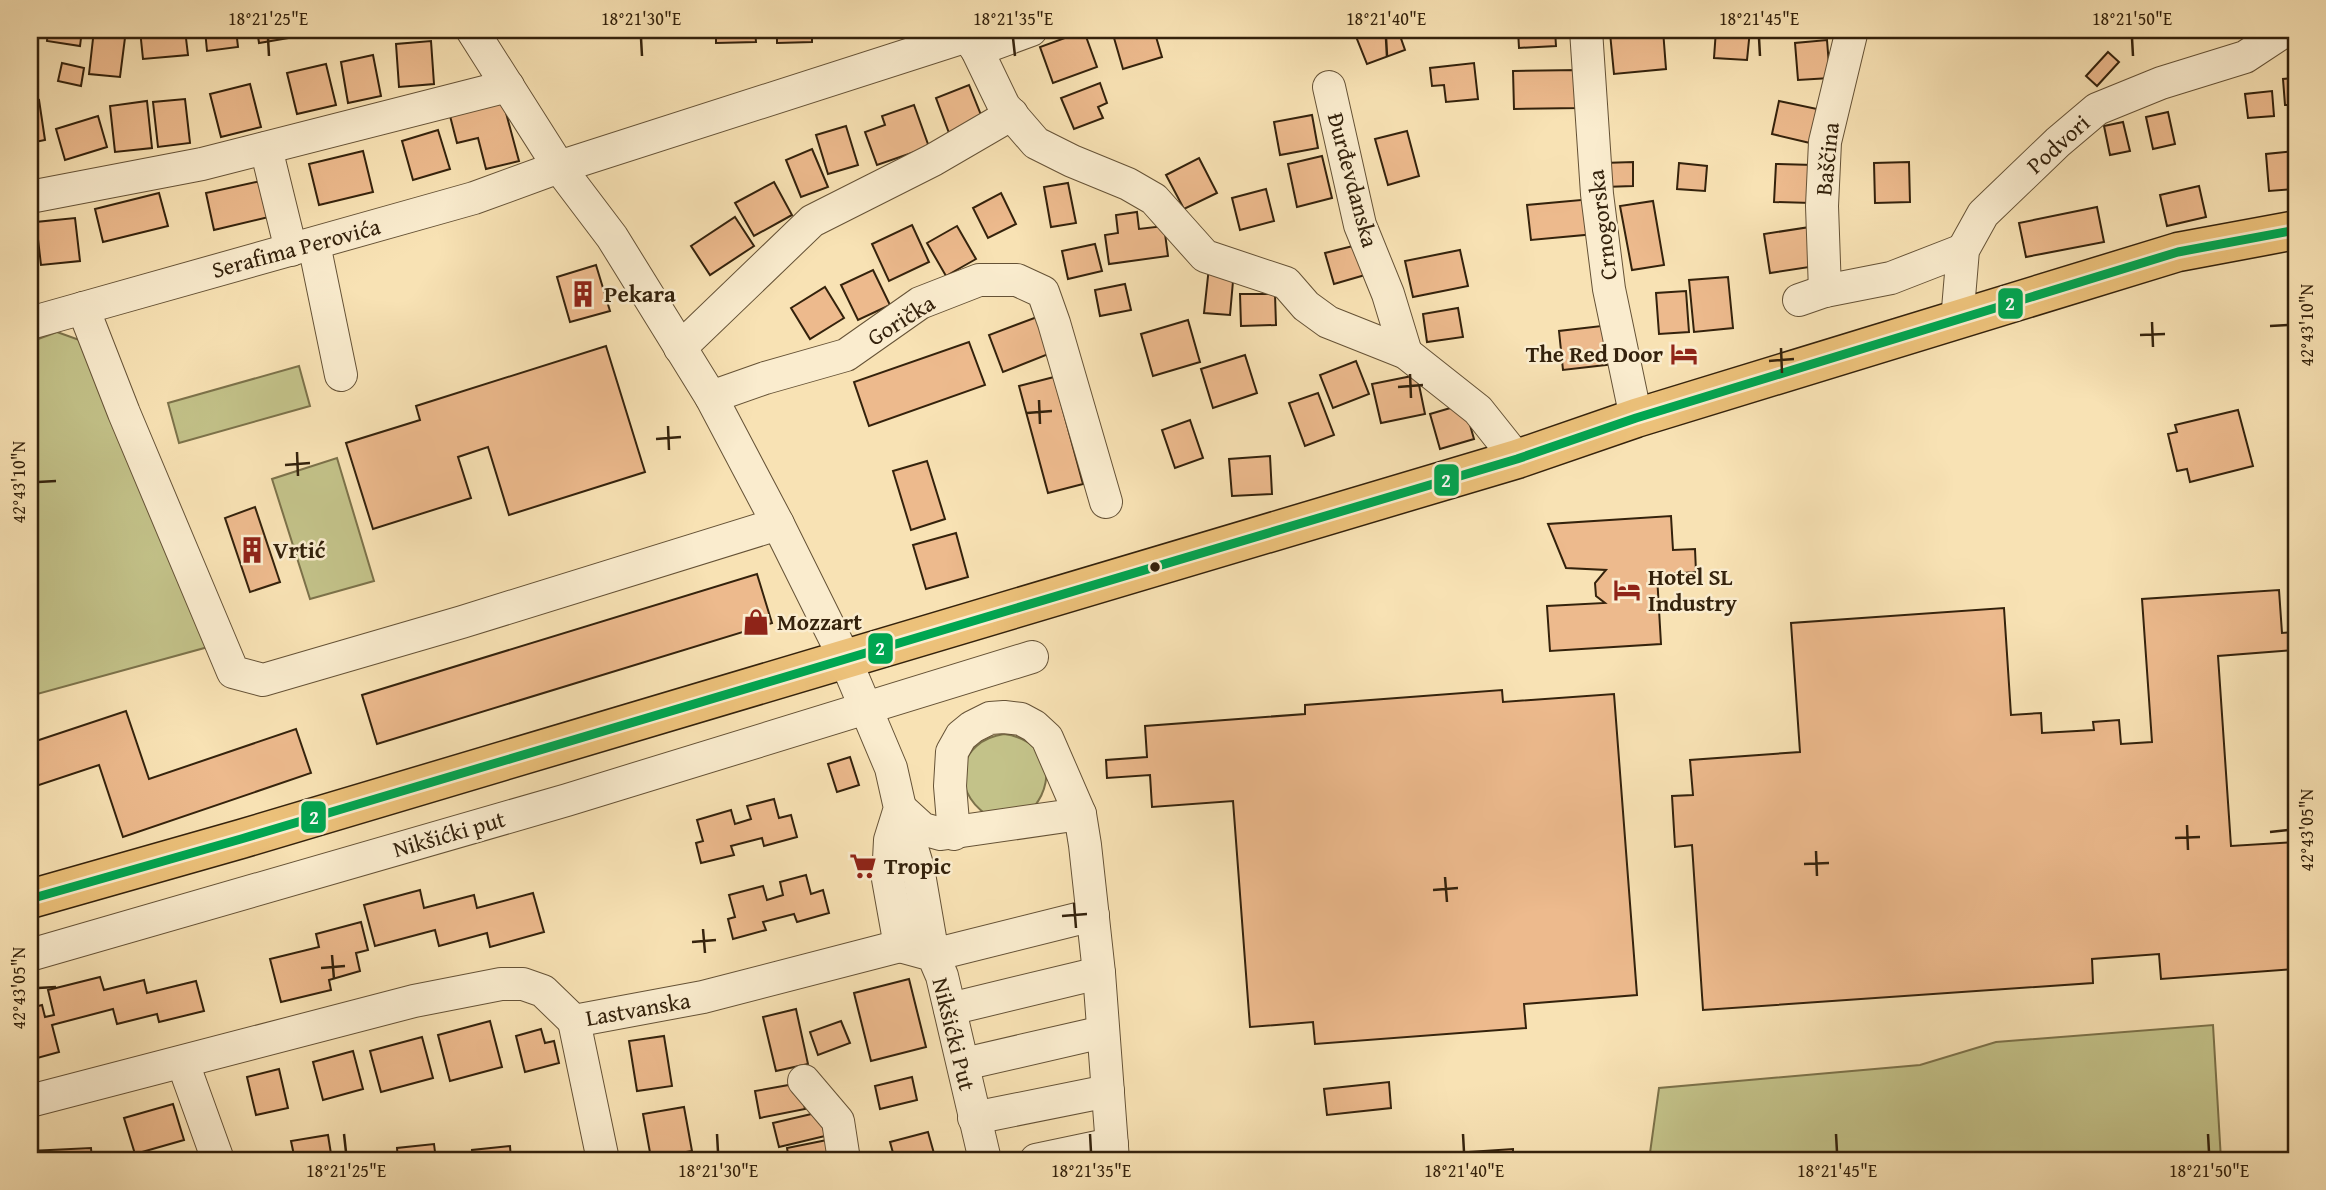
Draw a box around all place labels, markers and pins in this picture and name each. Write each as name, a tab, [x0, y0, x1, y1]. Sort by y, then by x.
place label: Pekara	[604, 277, 676, 310]
building icon: Pekara	[568, 279, 598, 309]
place label: The Red Door	[1526, 337, 1663, 370]
hotel icon: The Red Door	[1669, 339, 1699, 369]
place label: Vrtić	[273, 533, 326, 566]
building icon: Vrtić	[237, 535, 267, 565]
unlabelled marker	[1148, 560, 1162, 574]
place label: Hotel SL Industry	[1648, 560, 1737, 619]
hotel icon: Hotel SL Industry	[1612, 575, 1642, 605]
place label: Mozzart	[777, 605, 862, 638]
shop icon: Mozzart	[741, 607, 771, 637]
place label: Tropic	[884, 849, 951, 882]
supermarket icon: Tropic	[848, 851, 878, 881]

